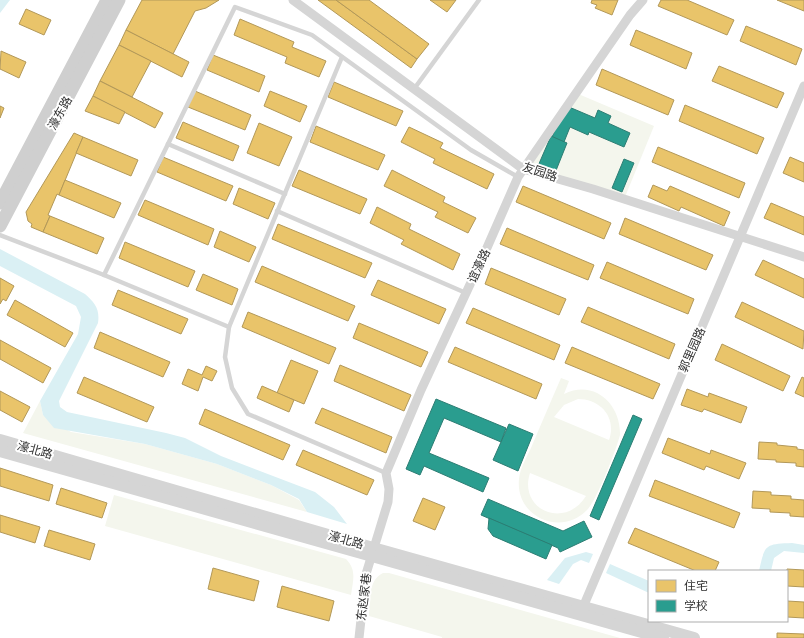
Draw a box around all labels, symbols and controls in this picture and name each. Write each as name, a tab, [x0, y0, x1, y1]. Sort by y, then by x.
street label: 濠东路	[44, 93, 76, 133]
street label: 友园路	[520, 159, 560, 185]
street label: 谊濠路	[464, 246, 494, 286]
street label: 郭里园路	[675, 325, 709, 375]
street label: 濠北路	[15, 437, 55, 463]
street label: 濠北路	[326, 527, 366, 553]
legend	[648, 570, 788, 622]
street label: 东赵家巷	[353, 572, 375, 622]
text: 住宅	[684, 578, 708, 594]
text: 学校	[684, 598, 708, 614]

